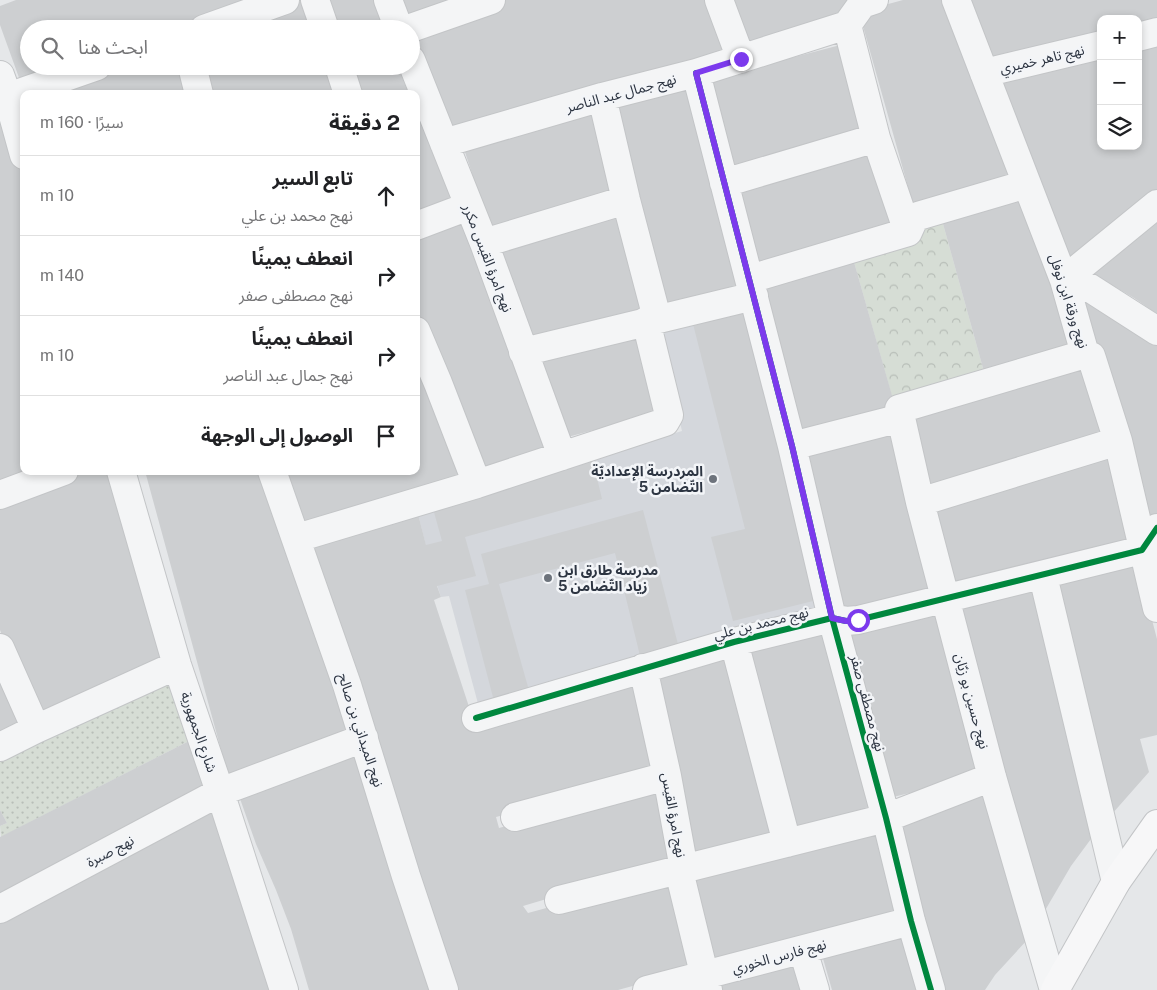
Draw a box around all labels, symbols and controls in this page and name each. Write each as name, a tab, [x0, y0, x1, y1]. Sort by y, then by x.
map controls	[1097, 15, 1142, 150]
button: +	[1097, 15, 1142, 60]
search box	[20, 20, 420, 75]
icon: search	[38, 34, 66, 62]
text: ابحث هنا	[78, 36, 148, 58]
street label: نهج تاهر خميري	[998, 41, 1087, 80]
route end	[730, 48, 753, 71]
button: −	[1097, 60, 1142, 105]
street label: نهج جمال عبد الناصر	[563, 71, 679, 119]
button: layers	[1097, 105, 1142, 150]
text: 2 دقيقة	[329, 110, 400, 135]
text: سيرًا · 160 m	[40, 113, 124, 132]
text: تابع السير	[272, 167, 353, 189]
icon: ahead	[372, 182, 400, 210]
text: 10 m	[40, 186, 74, 205]
street label: نهج امرؤ القيس مكرر	[457, 201, 516, 316]
text: نهج محمد بن علي	[242, 206, 353, 225]
text: انعطف يمينًا	[252, 247, 353, 269]
street label: نهج ورقة ابن نوفل	[1043, 252, 1092, 351]
icon: right	[372, 262, 400, 290]
text: 140 m	[40, 266, 84, 285]
text: نهج مصطفى صفر	[239, 286, 353, 305]
text: انعطف يمينًا	[252, 327, 353, 349]
icon: right	[372, 342, 400, 370]
text: 10 m	[40, 346, 74, 365]
text: نهج جمال عبد الناصر	[223, 366, 353, 385]
icon: arrive	[372, 422, 400, 450]
text: الوصول إلى الوجهة	[201, 424, 353, 446]
place label: المردرسة الإعداديّة التّضامن 5	[591, 463, 703, 495]
marker: المردرسة الإعداديّة التّضامن 5	[707, 473, 719, 485]
place label: مدرسة طارق ابن زياد التّضامن 5	[558, 562, 658, 595]
marker: مدرسة طارق ابن زياد التّضامن 5	[542, 572, 554, 584]
street label: نهج محمد بن علي	[712, 603, 811, 646]
route start	[847, 609, 870, 632]
street label: نهج حسين بو زيّان	[949, 651, 993, 752]
street label: نهج مصطفى صفر	[844, 652, 889, 754]
street label: نهج الميداني بن صالح	[332, 671, 387, 790]
street label: شارع الجمهورية	[175, 690, 220, 775]
street label: نهج امرؤ القيس	[656, 771, 689, 860]
street label: نهج صبرة	[84, 832, 138, 873]
street label: نهج فارس الخوري	[730, 936, 829, 979]

